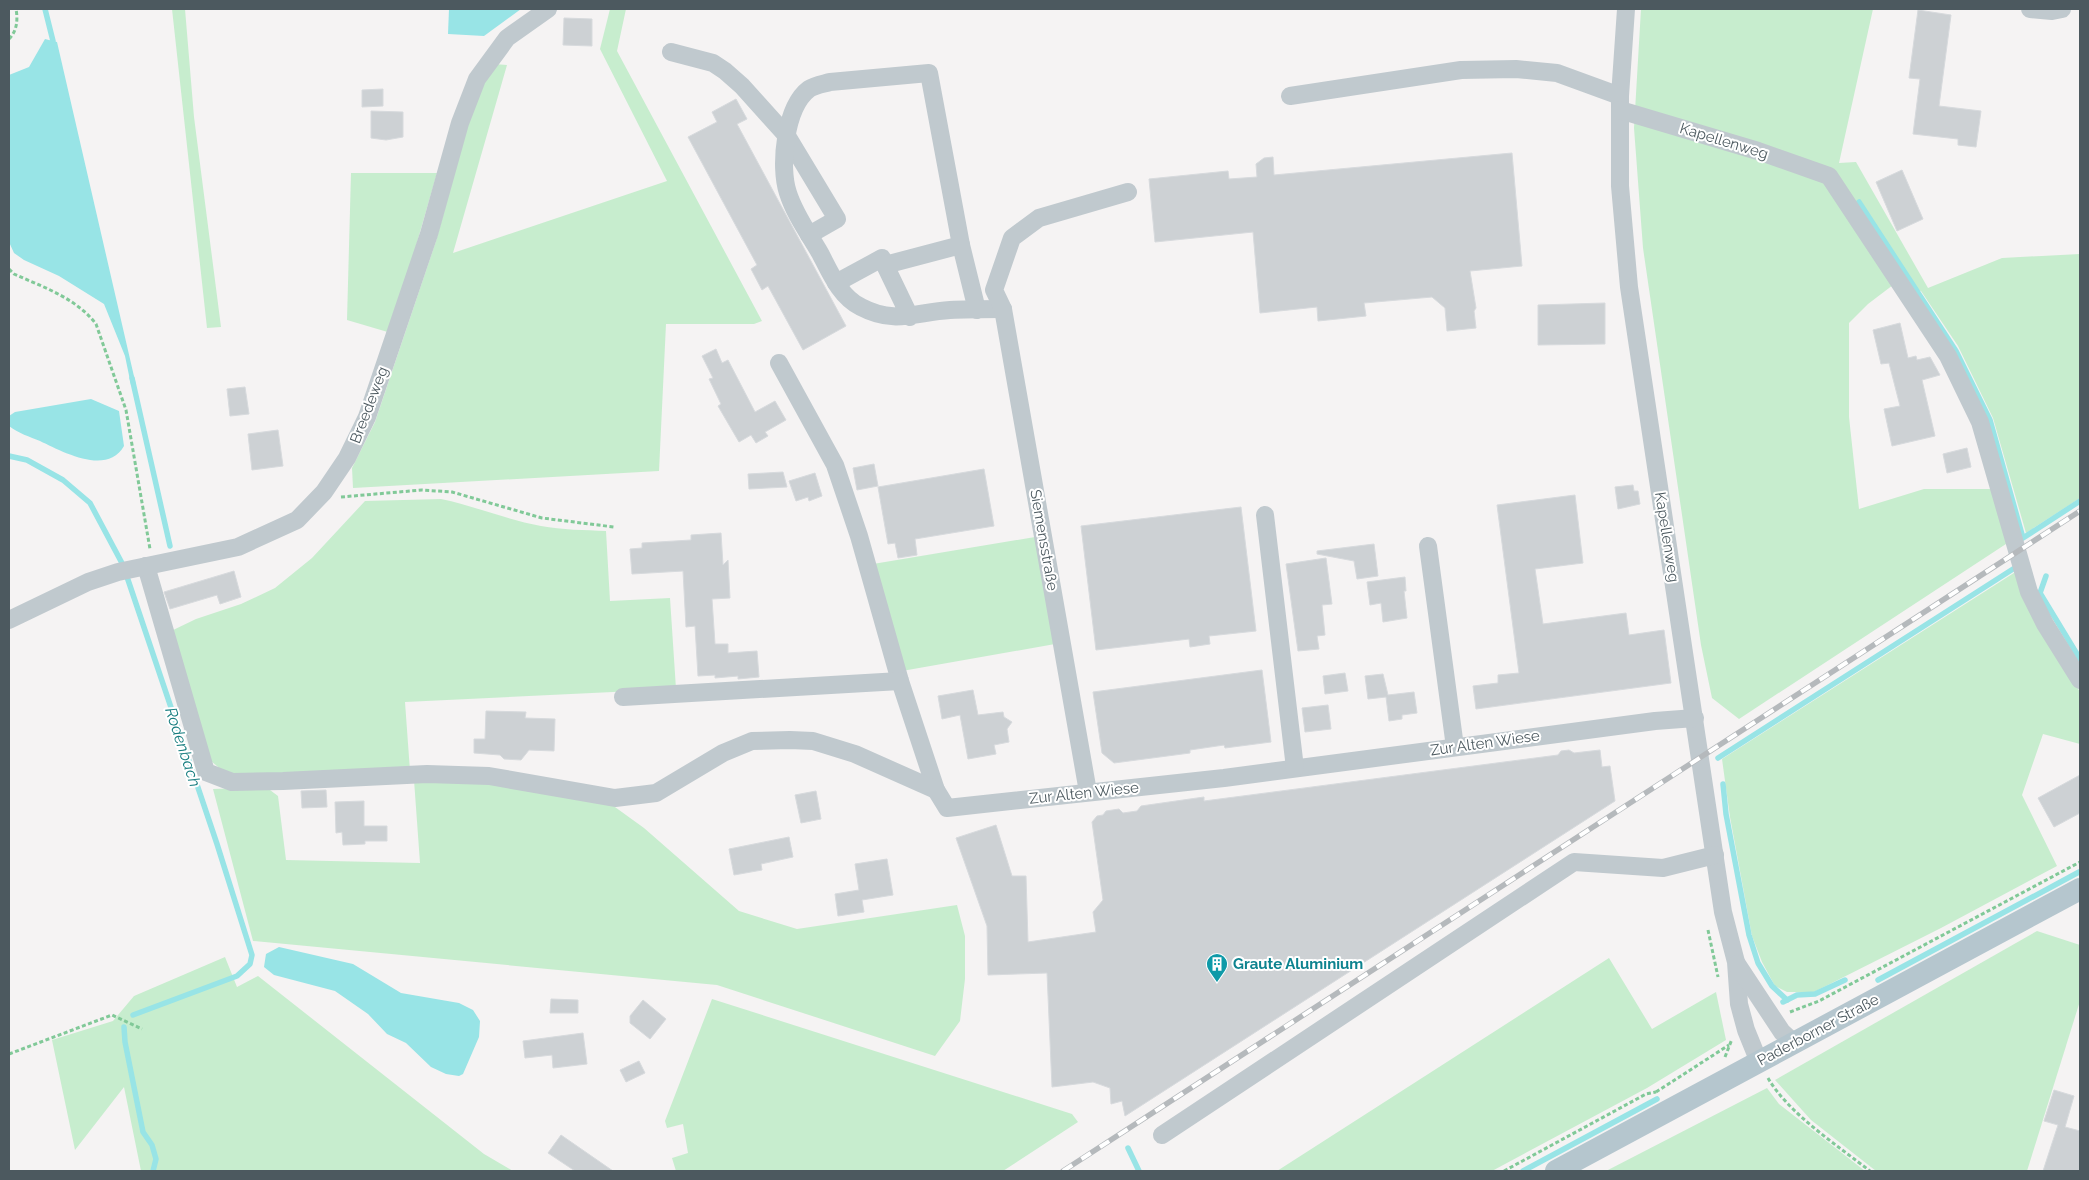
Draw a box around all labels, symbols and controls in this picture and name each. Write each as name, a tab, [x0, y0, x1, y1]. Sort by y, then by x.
street label: Kapellenweg	[1678, 119, 1770, 163]
street label: Breedeweg	[346, 364, 392, 446]
street label: Siemensstraße	[1026, 488, 1062, 592]
street label: Kapellenweg	[1651, 490, 1683, 584]
water label: Rodenbach	[161, 705, 205, 789]
street label: Zur Alten Wiese	[1429, 726, 1541, 760]
street label: Zur Alten Wiese	[1028, 778, 1140, 808]
building icon: Graute Aluminium	[1205, 952, 1229, 983]
place label: Graute Aluminium	[1233, 955, 1363, 973]
street label: Paderborner Straße	[1754, 990, 1882, 1070]

